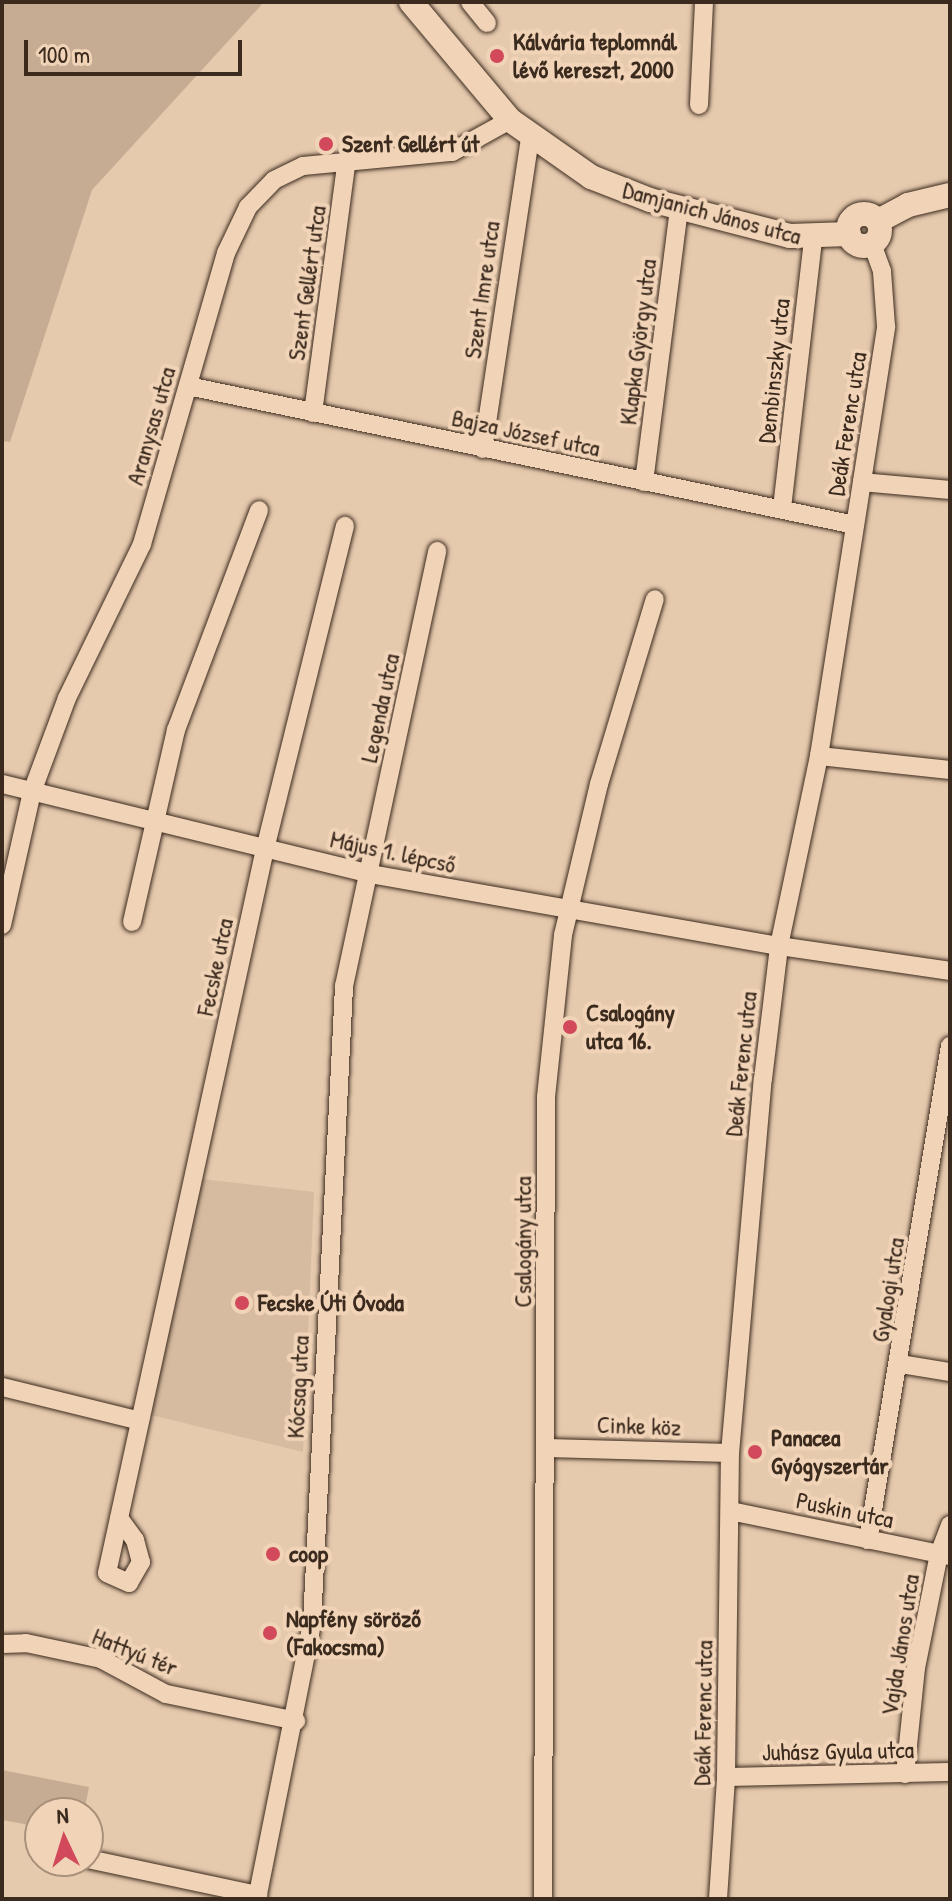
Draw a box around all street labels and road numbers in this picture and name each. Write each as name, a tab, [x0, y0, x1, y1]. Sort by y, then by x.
street label: Damjanich János utca	[620, 175, 804, 251]
street label: Szent Gellért utca	[282, 204, 332, 362]
street label: Szent Imre utca	[458, 220, 506, 360]
street label: Klapka György utca	[614, 257, 662, 427]
street label: Dembinszky utca	[752, 297, 796, 445]
street label: Deák Ferenc utca	[821, 350, 873, 498]
street label: Aranysas utca	[120, 364, 182, 488]
street label: Bajza József utca	[449, 403, 603, 463]
street label: Legenda utca	[354, 651, 406, 765]
street label: Május 1. lépcső	[328, 825, 458, 879]
street label: Fecske utca	[191, 916, 239, 1018]
street label: Deák Ferenc utca	[719, 990, 763, 1138]
street label: Csalogány utca	[509, 1176, 537, 1308]
street label: Gyalogi utca	[866, 1236, 910, 1344]
street label: Kócsag utca	[281, 1335, 315, 1439]
street label: Cinke köz	[596, 1410, 682, 1442]
street label: Puskin utca	[794, 1486, 896, 1534]
street label: Vajda János utca	[875, 1572, 925, 1718]
street label: Hattyú tér	[88, 1622, 182, 1682]
street label: Deák Ferenc utca	[687, 1640, 719, 1786]
street label: Juhász Gyula utca	[762, 1735, 914, 1767]

